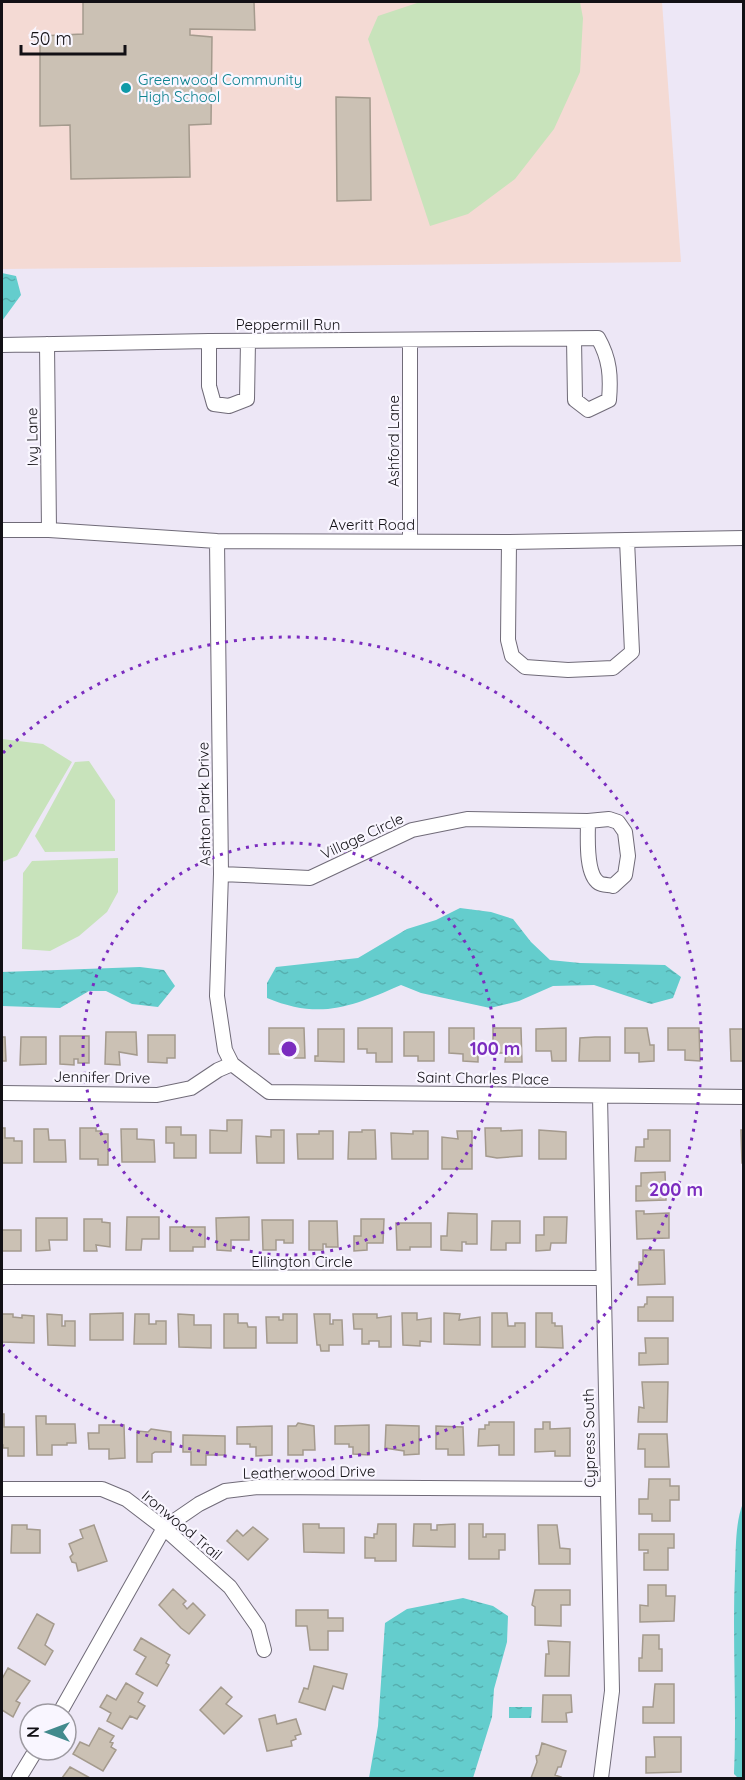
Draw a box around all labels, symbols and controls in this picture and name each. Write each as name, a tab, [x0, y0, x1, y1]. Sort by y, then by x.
scale bar	[21, 18, 124, 56]
text: 50 m	[30, 27, 72, 50]
place label: Greenwood Community High School	[138, 70, 302, 106]
marker: Greenwood Community High School	[119, 81, 133, 95]
street label: Peppermill Run	[236, 315, 340, 334]
street label: Ashford Lane	[384, 395, 403, 487]
street label: Ivy Lane	[22, 408, 42, 466]
street label: Averitt Road	[329, 515, 415, 534]
street label: Ashton Park Drive	[193, 742, 215, 866]
street label: Village Circle	[318, 809, 406, 863]
text: 100 m	[470, 1037, 520, 1060]
centre of rings	[279, 1039, 299, 1059]
street label: Jennifer Drive	[53, 1067, 151, 1087]
street label: Saint Charles Place	[417, 1067, 549, 1089]
text: 200 m	[649, 1178, 703, 1201]
street label: Ellington Circle	[251, 1252, 353, 1271]
street label: Cypress South	[579, 1388, 599, 1488]
street label: Leatherwood Drive	[242, 1461, 376, 1483]
street label: Ironwood Trail	[138, 1486, 226, 1564]
north arrow	[18, 1702, 78, 1762]
text: N	[23, 1726, 43, 1738]

